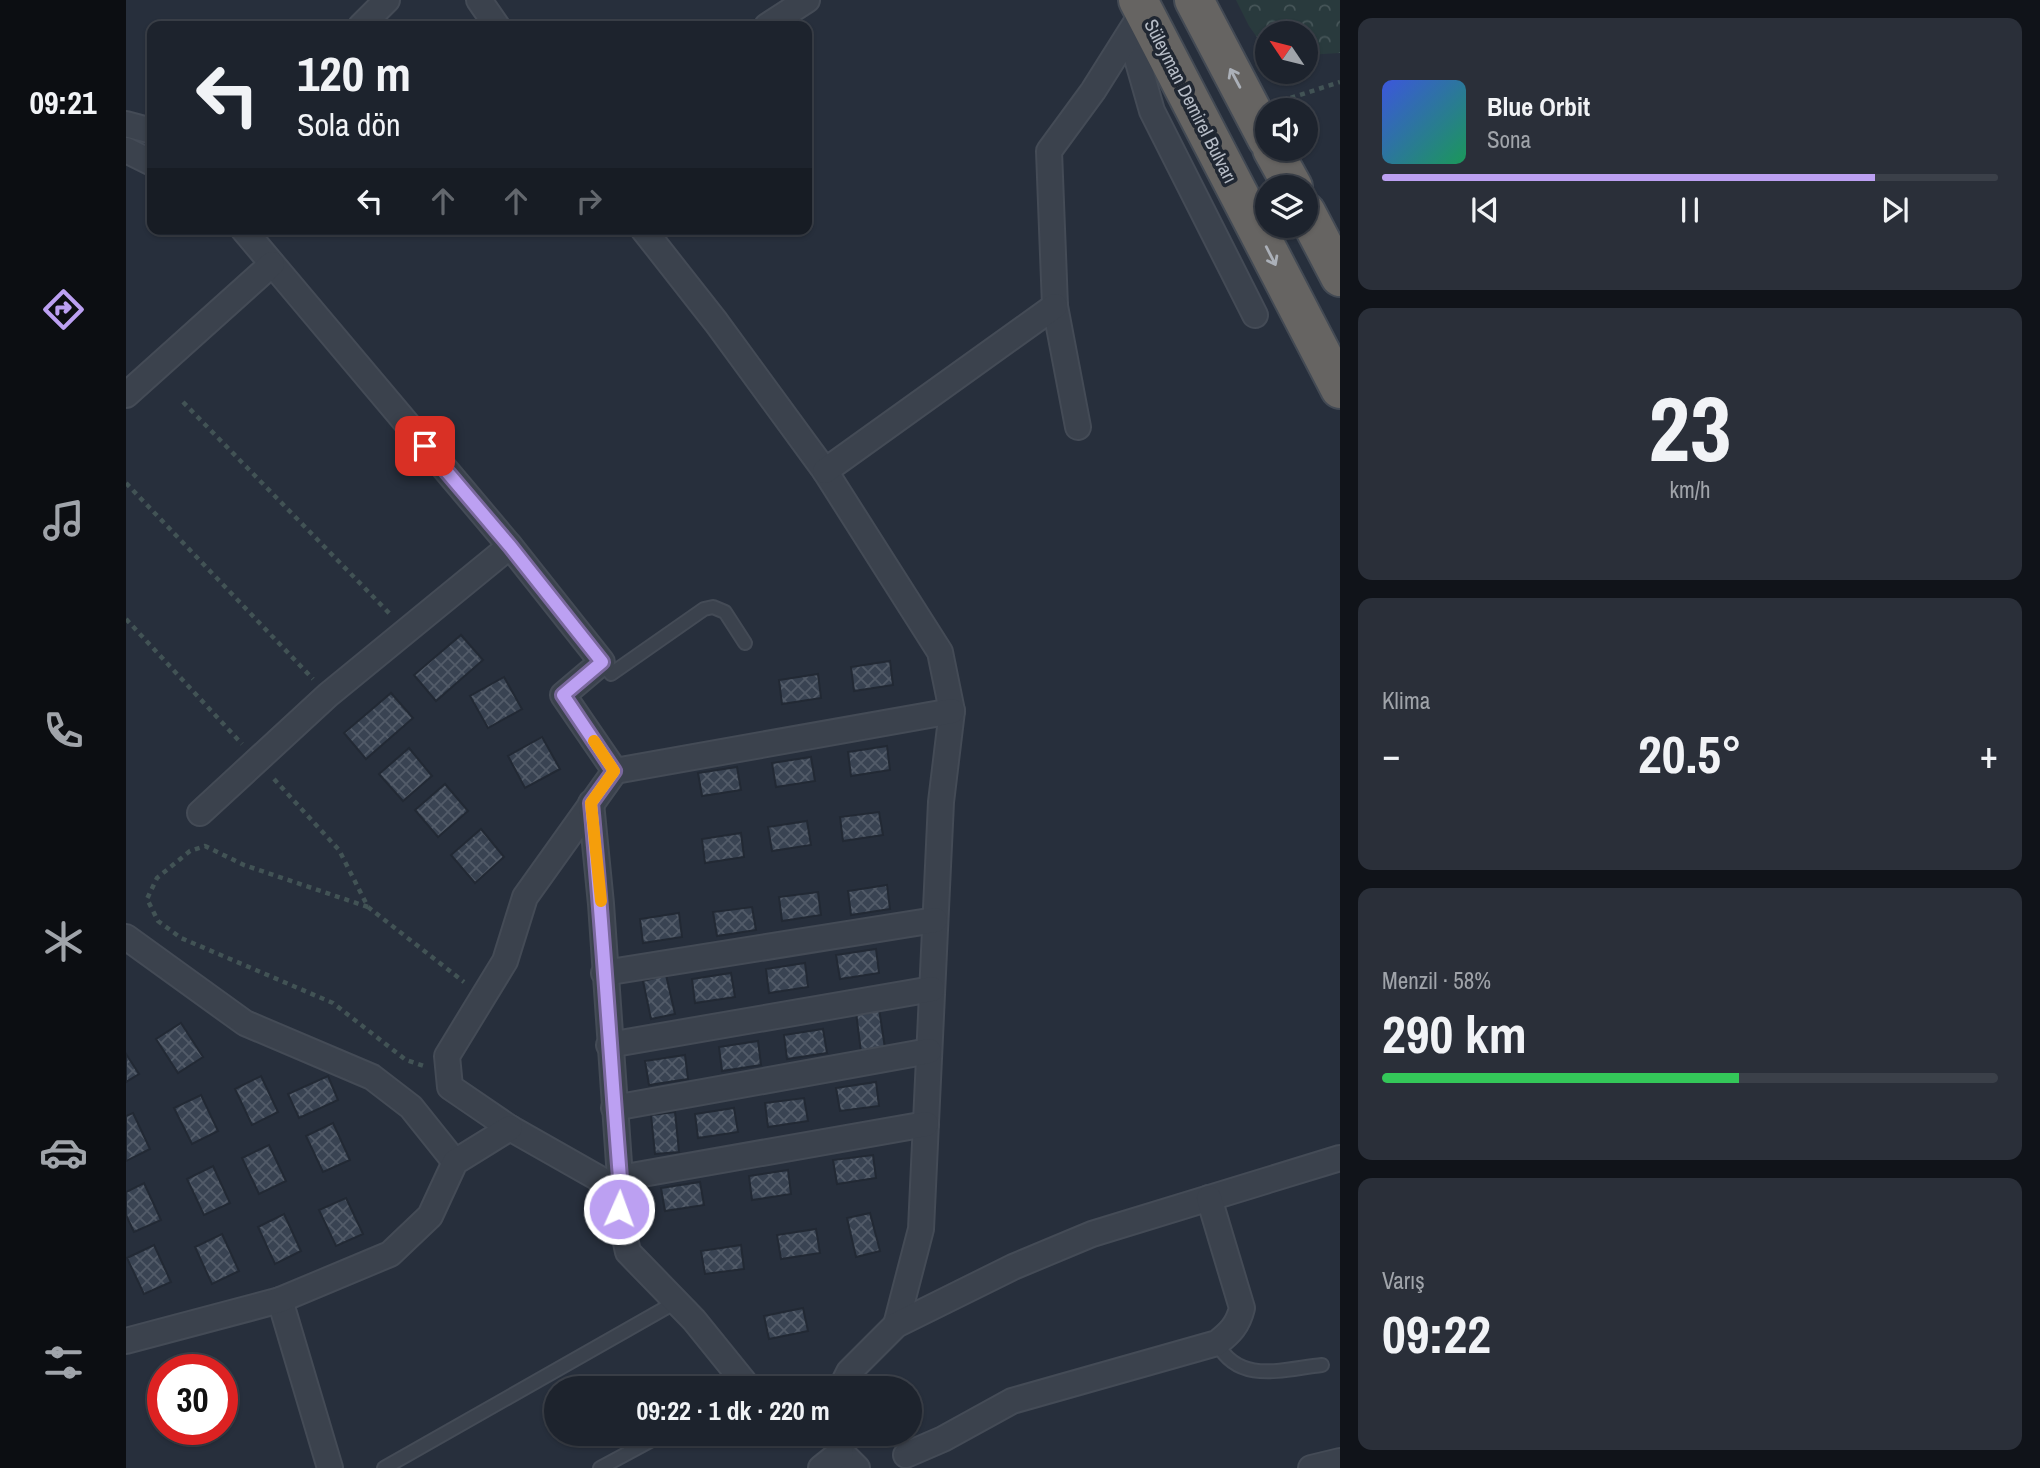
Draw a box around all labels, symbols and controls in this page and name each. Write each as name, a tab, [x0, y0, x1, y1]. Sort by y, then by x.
street label: Süleyman Demirel Bulvarı	[1138, 14, 1244, 188]
north arrow	[1255, 21, 1318, 84]
map controls	[1255, 21, 1318, 238]
text: 120 m	[297, 40, 411, 106]
icon: left	[182, 49, 273, 140]
one-way arrow	[1228, 68, 1242, 89]
text: 09:21	[29, 81, 97, 124]
text: Blue Orbit	[1487, 89, 1590, 124]
button: sound	[1255, 98, 1318, 161]
text: Sola dön	[297, 103, 401, 146]
text: Sona	[1487, 124, 1531, 155]
button: layers	[1255, 175, 1318, 238]
icon: left	[351, 182, 389, 220]
icon: ahead	[424, 182, 462, 220]
icon: ahead	[497, 182, 535, 220]
icon: right	[570, 182, 608, 220]
icon: previous	[1466, 191, 1504, 229]
icon: pause	[1671, 191, 1709, 229]
icon: next	[1876, 191, 1914, 229]
one-way arrow	[1264, 246, 1278, 266]
icon: directions	[39, 285, 88, 334]
text: 23	[1649, 367, 1732, 489]
pin	[395, 416, 455, 476]
icon: arrive	[406, 427, 444, 465]
text: km/h	[1670, 474, 1710, 505]
icon: music	[39, 496, 88, 545]
text: Klima	[1382, 685, 1430, 716]
icon: phone	[39, 706, 88, 755]
text: 20.5°	[1638, 719, 1742, 789]
text: −	[1382, 729, 1400, 780]
text: +	[1980, 729, 1998, 780]
icon: climate	[39, 917, 88, 966]
text: Menzil · 58%	[1382, 965, 1491, 996]
text: 290 km	[1382, 999, 1527, 1069]
icon: car	[39, 1128, 88, 1177]
position arrow	[582, 1172, 656, 1246]
text: Varış	[1382, 1265, 1425, 1296]
text: 09:22	[1382, 1299, 1491, 1369]
icon: filters	[39, 1338, 88, 1387]
speed limit sign: 30	[147, 1354, 238, 1445]
text: 09:22 · 1 dk · 220 m	[636, 1393, 830, 1428]

